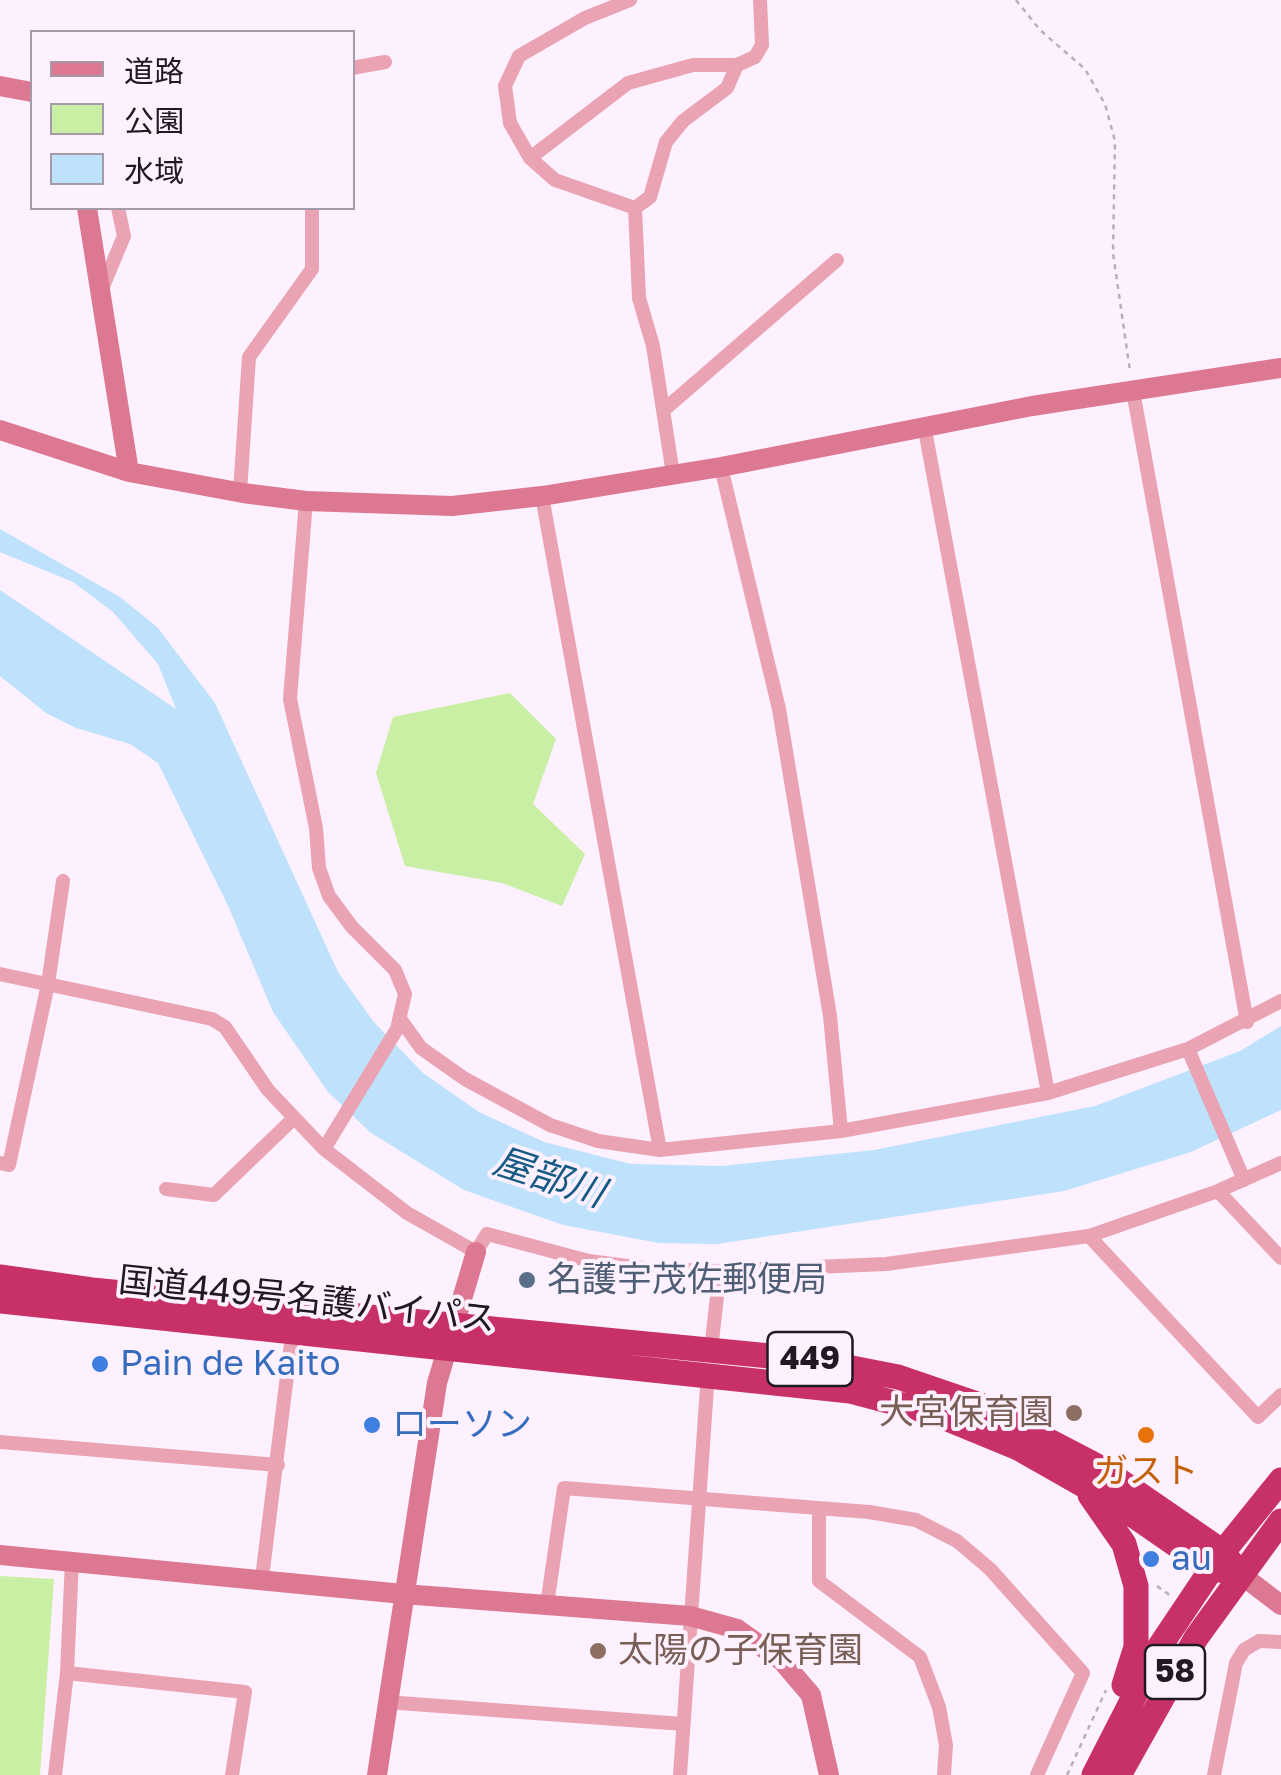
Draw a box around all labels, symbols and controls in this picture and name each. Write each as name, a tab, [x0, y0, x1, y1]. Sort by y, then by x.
legend	[30, 30, 355, 210]
text: 道路	[124, 53, 184, 89]
text: 公園	[124, 103, 184, 139]
text: 水域	[124, 153, 184, 189]
water label: 屋部川	[488, 1139, 610, 1217]
street label: 国道449号名護バイパス	[116, 1259, 498, 1341]
place label: 名護宇茂佐郵便局	[547, 1259, 827, 1301]
marker: 名護宇茂佐郵便局	[516, 1269, 538, 1291]
road number: 449	[768, 1332, 852, 1386]
place label: Pain de Kaito	[120, 1343, 341, 1385]
marker: Pain de Kaito	[89, 1353, 111, 1375]
place label: 大宮保育園	[879, 1392, 1054, 1434]
marker: 大宮保育園	[1063, 1402, 1085, 1424]
place label: ローソン	[392, 1404, 532, 1446]
marker: ローソン	[361, 1414, 383, 1436]
marker: ガスト	[1135, 1424, 1157, 1446]
place label: ガスト	[1094, 1451, 1198, 1493]
place label: au	[1171, 1538, 1212, 1580]
marker: au	[1140, 1548, 1162, 1570]
place label: 太陽の子保育園	[618, 1630, 863, 1672]
marker: 太陽の子保育園	[587, 1640, 609, 1662]
road number: 58	[1145, 1645, 1205, 1699]

